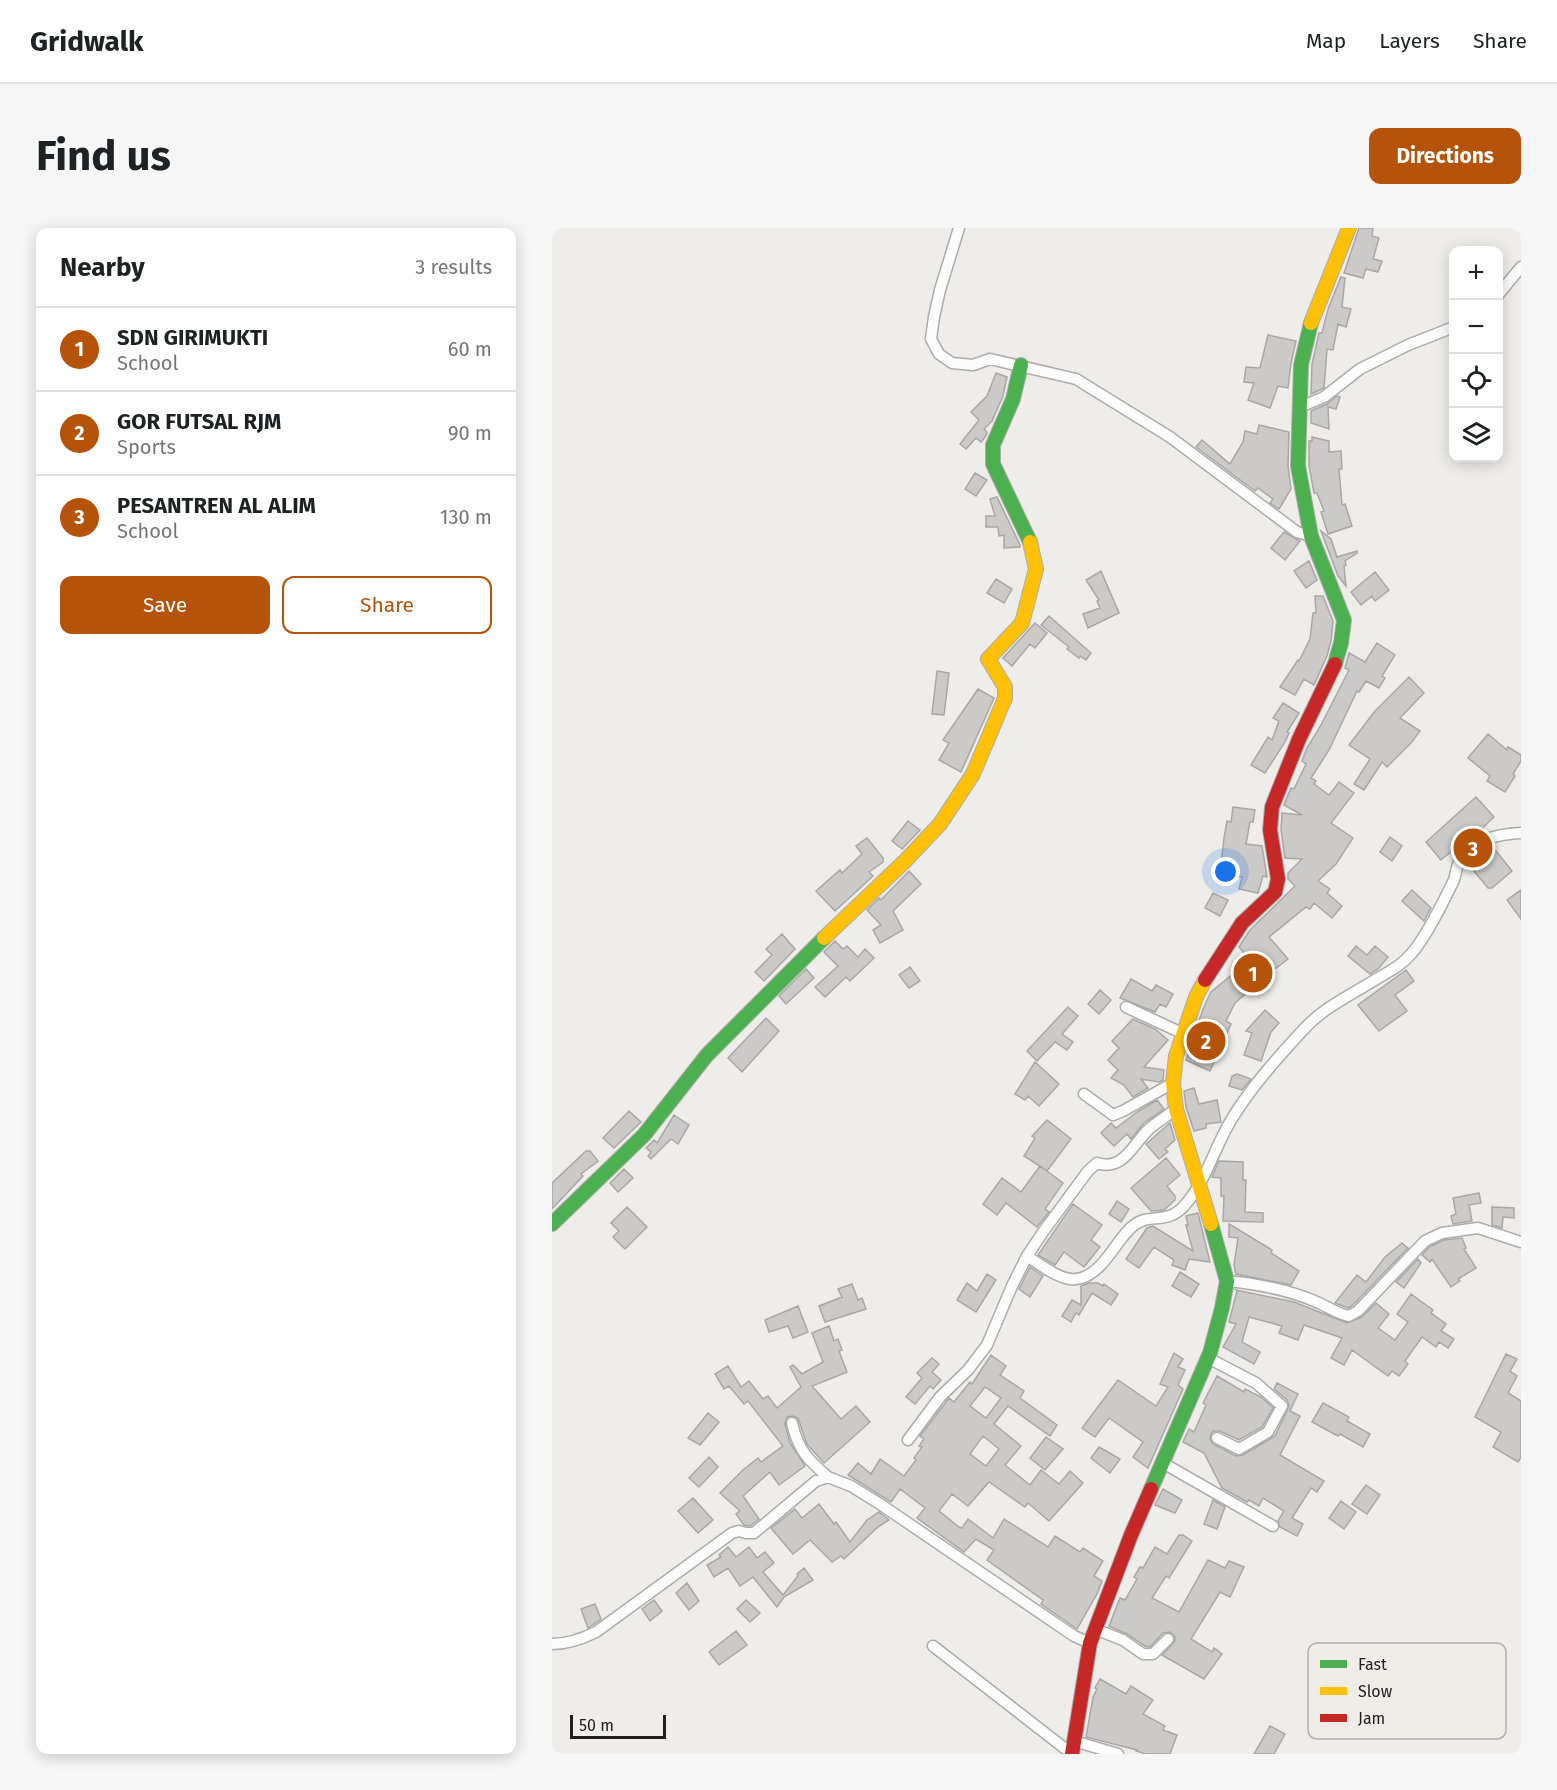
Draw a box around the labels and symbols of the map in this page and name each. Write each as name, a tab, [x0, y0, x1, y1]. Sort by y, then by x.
pin: 3	[1454, 826, 1492, 870]
your location	[1211, 857, 1240, 886]
pin: 1	[1234, 950, 1272, 996]
pin: 2	[1186, 1018, 1226, 1064]
legend	[1308, 1643, 1506, 1739]
text: Fast	[1358, 1655, 1387, 1674]
text: Slow	[1358, 1682, 1393, 1701]
text: Jam	[1358, 1709, 1385, 1728]
scale bar	[570, 1712, 666, 1740]

